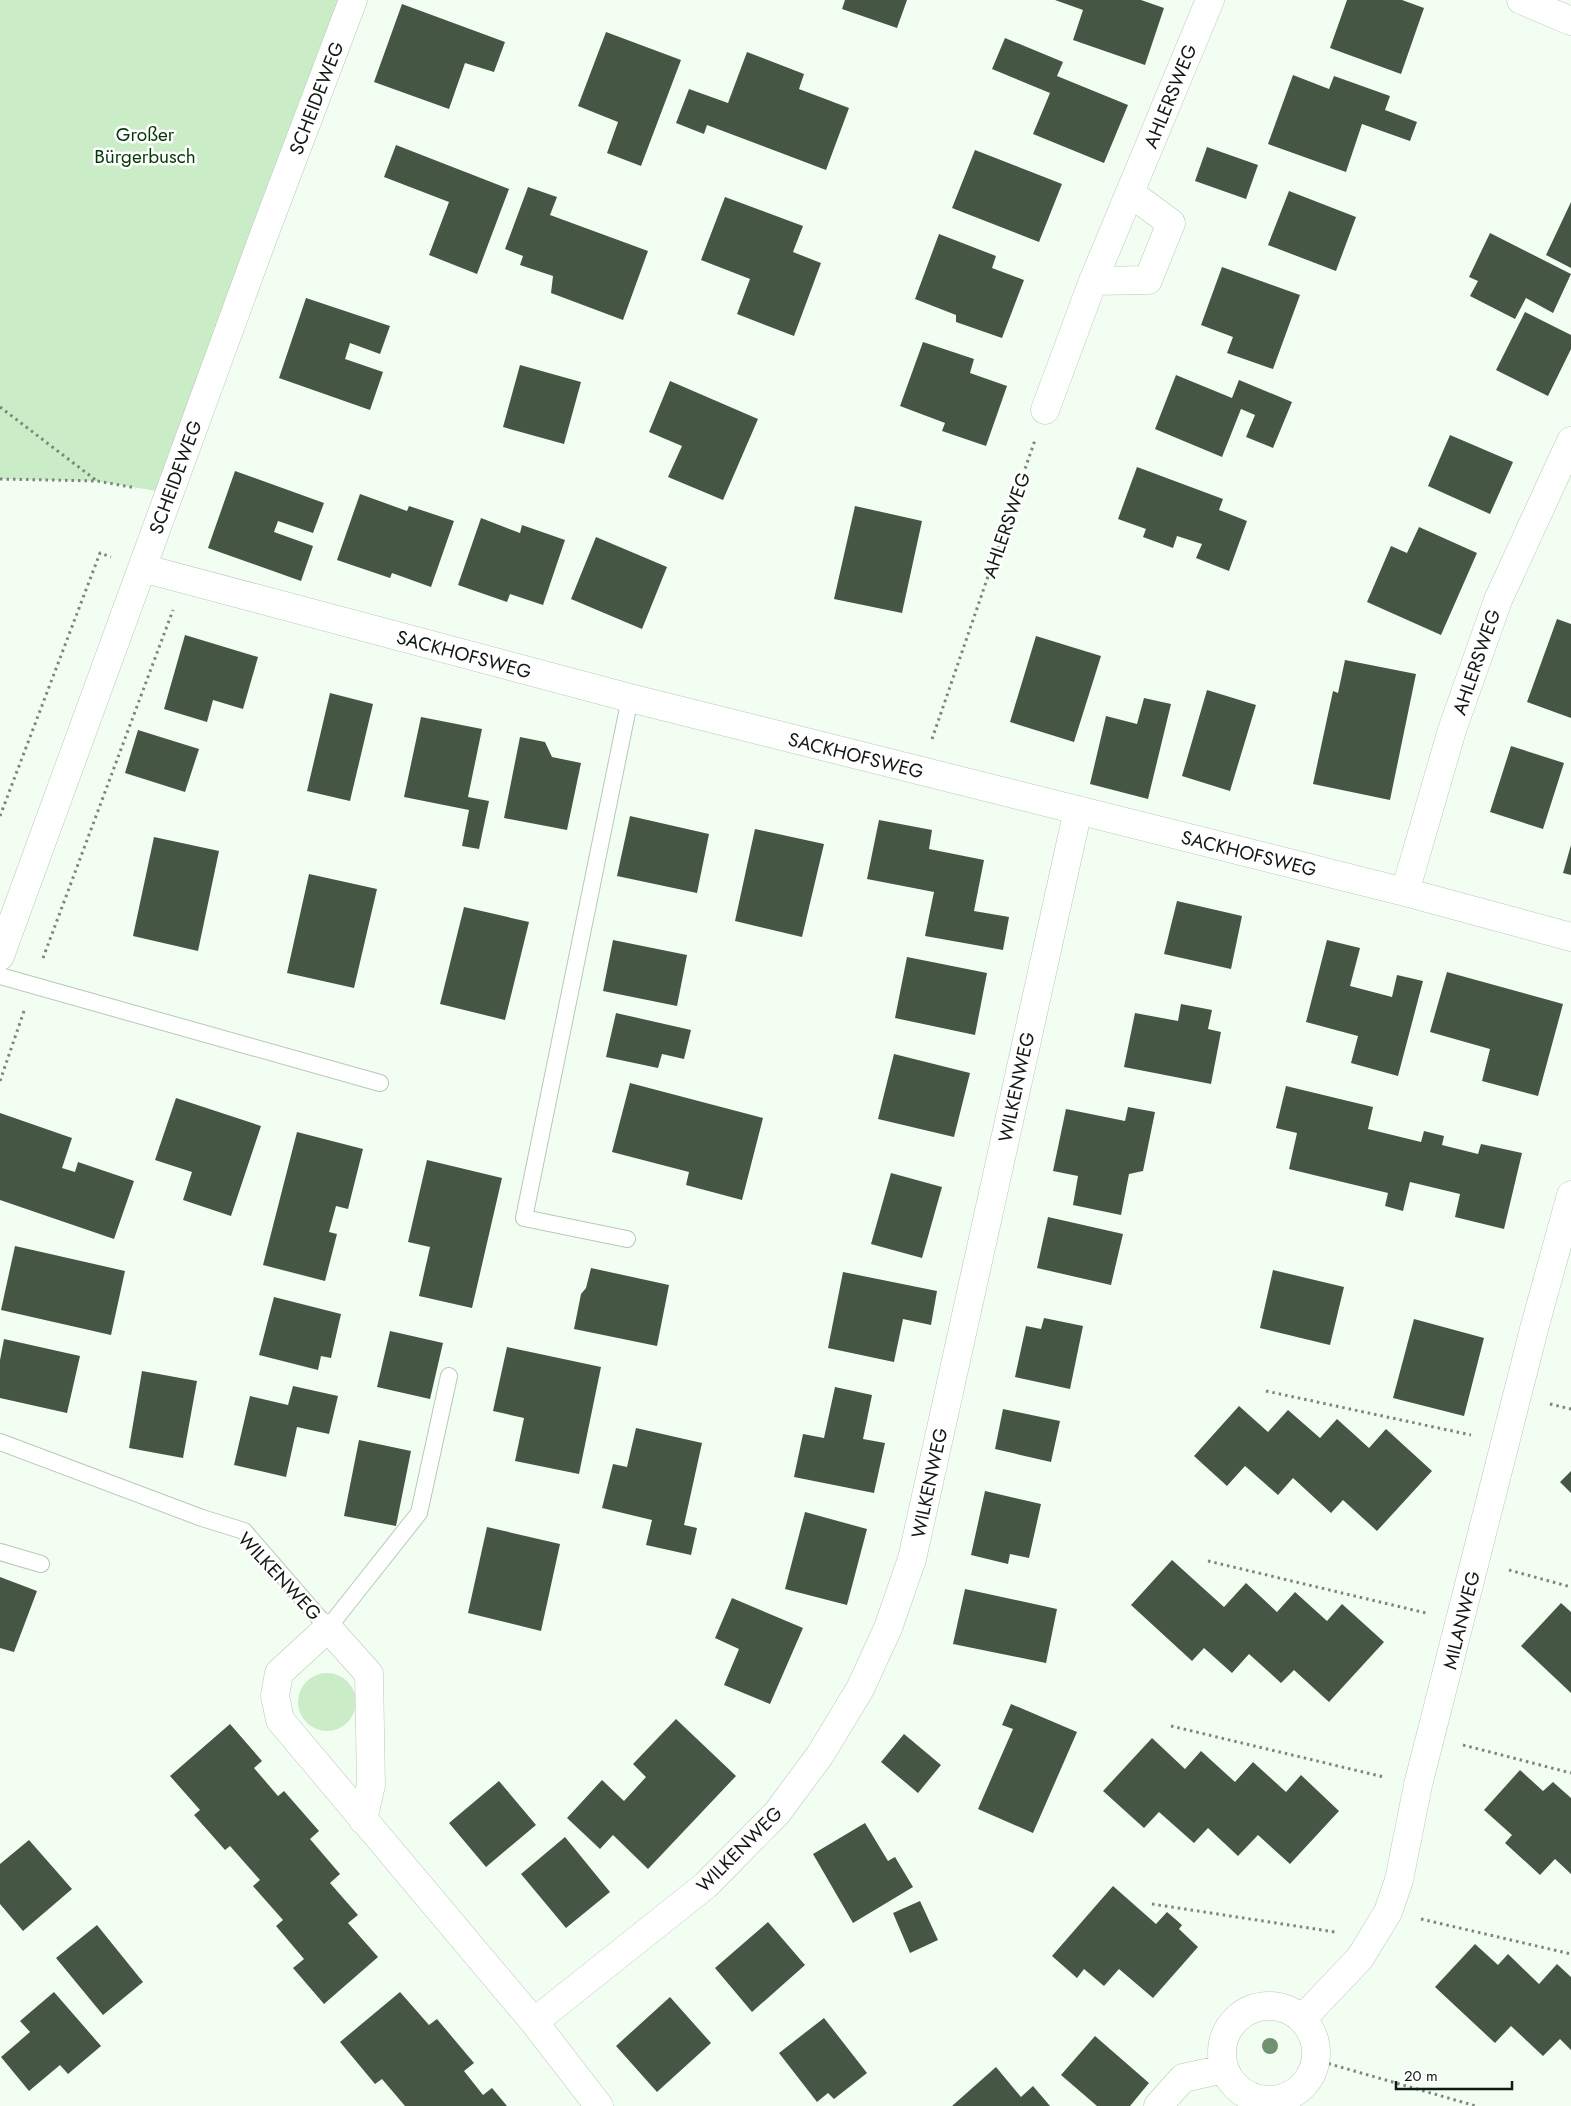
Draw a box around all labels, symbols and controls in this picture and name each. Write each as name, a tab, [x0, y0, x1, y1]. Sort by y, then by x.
street label: SCHEIDEWEG	[282, 38, 350, 159]
street label: AHLERSWEG	[1137, 40, 1204, 152]
park label: Großer Bürgerbusch	[94, 121, 196, 170]
street label: SCHEIDEWEG	[142, 416, 209, 538]
street label: AHLERSWEG	[976, 469, 1037, 582]
street label: AHLERSWEG	[1446, 606, 1507, 719]
street label: SACKHOFSWEG	[393, 624, 534, 685]
street label: SACKHOFSWEG	[785, 726, 926, 785]
street label: SACKHOFSWEG	[1178, 824, 1319, 883]
street label: WILKENWEG	[992, 1030, 1041, 1145]
street label: WILKENWEG	[905, 1426, 954, 1541]
street label: WILKENWEG	[232, 1526, 328, 1626]
street label: MILANWEG	[1436, 1568, 1487, 1672]
street label: WILKENWEG	[690, 1800, 788, 1898]
scale bar	[1396, 2058, 1512, 2090]
text: 20 m	[1404, 2065, 1438, 2087]

